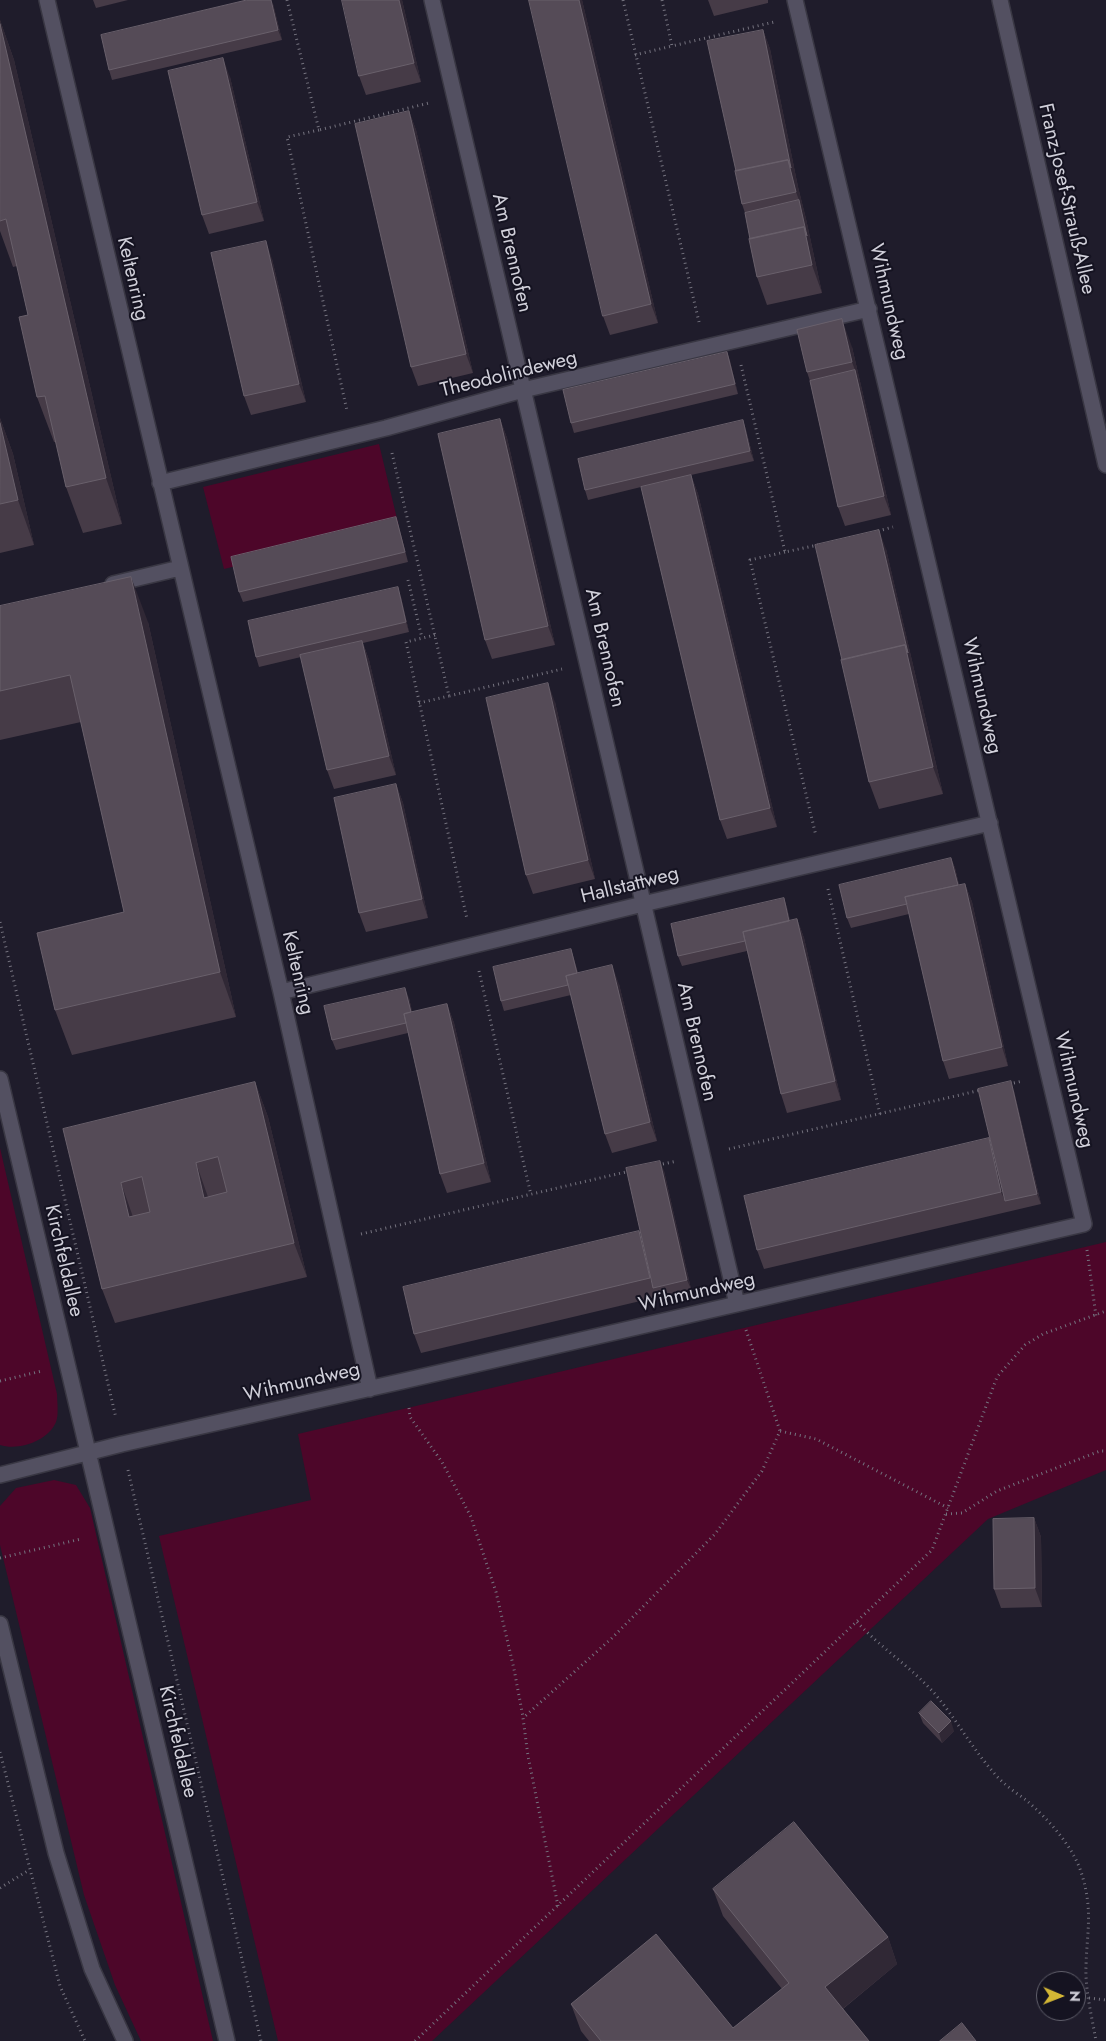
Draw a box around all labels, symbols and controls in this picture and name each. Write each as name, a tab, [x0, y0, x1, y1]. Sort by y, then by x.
street label: Franz-Josef-Strauß-Allee	[1032, 101, 1100, 297]
street label: Am Brennofen	[486, 191, 536, 315]
street label: Keltenring	[111, 235, 153, 323]
street label: Wihmundweg	[863, 242, 913, 362]
street label: Theodolindeweg	[438, 346, 580, 404]
street label: Am Brennofen	[579, 586, 629, 710]
street label: Wihmundweg	[956, 636, 1006, 756]
street label: Hallstattweg	[578, 862, 682, 910]
street label: Keltenring	[276, 929, 318, 1017]
street label: Am Brennofen	[671, 980, 721, 1104]
street label: Wihmundweg	[1048, 1030, 1098, 1150]
street label: Kirchfeldallee	[38, 1202, 88, 1320]
street label: Wihmundweg	[637, 1268, 757, 1318]
street label: Wihmundweg	[242, 1358, 362, 1408]
street label: Kirchfeldallee	[152, 1683, 202, 1801]
north arrow	[1036, 1971, 1086, 2021]
text: N	[1065, 1991, 1085, 2002]

